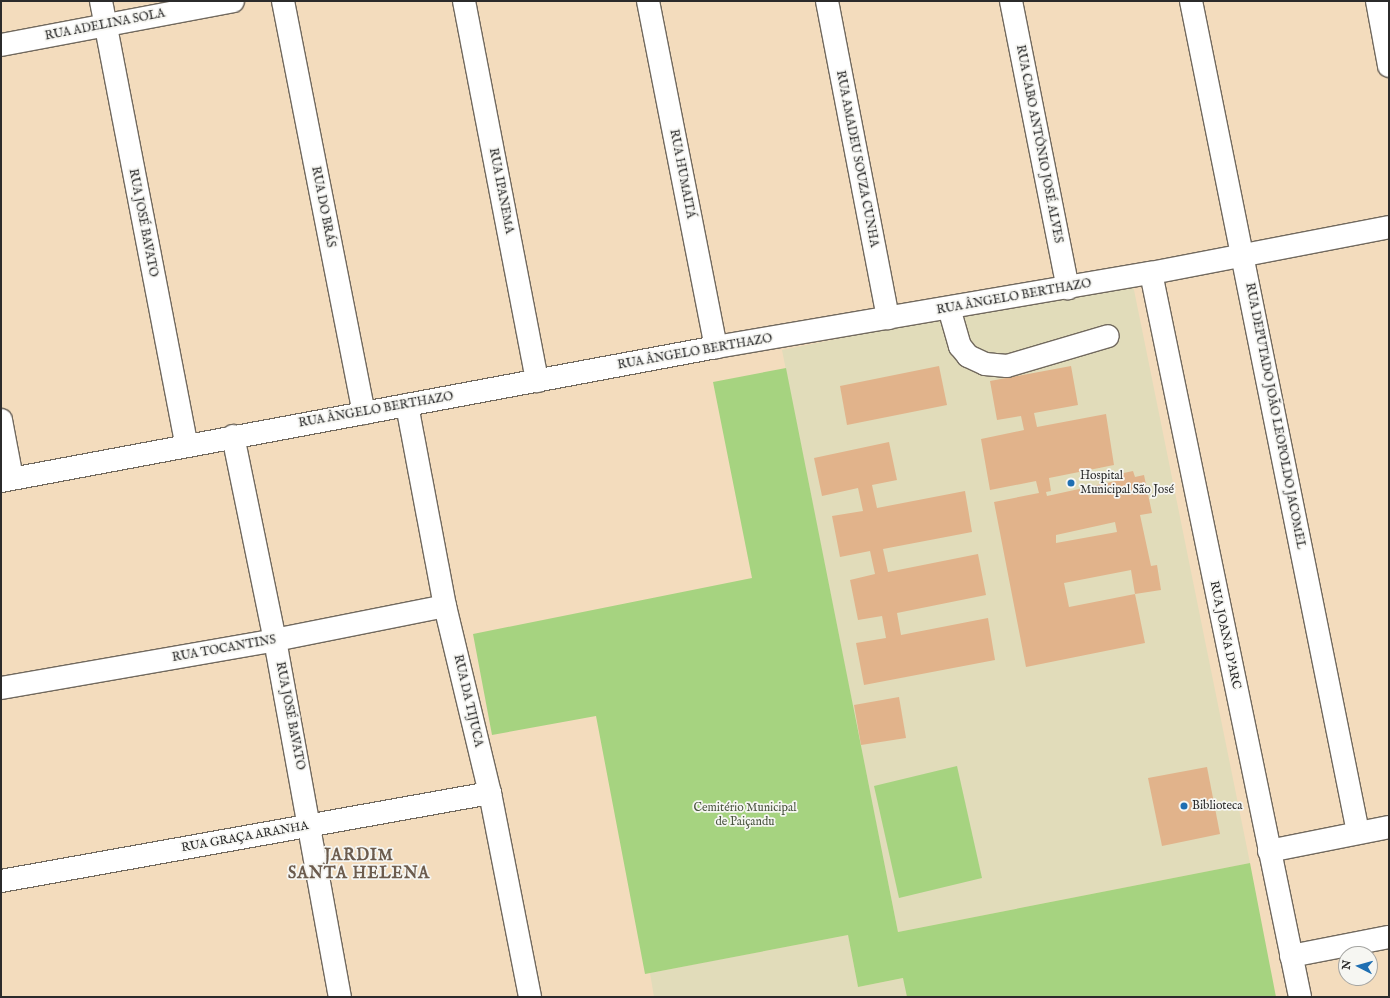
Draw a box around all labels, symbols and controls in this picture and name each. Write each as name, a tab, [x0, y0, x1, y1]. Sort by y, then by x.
street label: RUA ADELINA SOLA	[44, 6, 166, 44]
street label: RUA CABO ANTÔNIO JOSÉ ALVES	[1013, 44, 1065, 244]
street label: RUA AMADEU SOUZA CUNHA	[833, 69, 881, 249]
street label: RUA HUMAITÁ	[666, 128, 698, 220]
street label: RUA IPANEMA	[486, 147, 516, 235]
street label: RUA DO BRÁS	[308, 165, 338, 249]
street label: RUA JOSÉ BAVATO	[125, 168, 161, 278]
street label: RUA ÂNGELO BERTHAZO	[935, 276, 1093, 318]
street label: RUA DEPUTADO JOÃO LEOPOLDO JACOMEL	[1242, 282, 1308, 550]
street label: RUA ÂNGELO BERTHAZO	[616, 331, 774, 373]
street label: RUA ÂNGELO BERTHAZO	[297, 389, 455, 431]
place label: Hospital Municipal São José	[1080, 469, 1174, 497]
marker: Hospital Municipal São José	[1065, 477, 1077, 489]
street label: RUA JOANA D'ARC	[1206, 579, 1244, 691]
street label: RUA TOCANTINS	[171, 633, 277, 665]
street label: RUA DA TIJUCA	[450, 653, 486, 749]
street label: RUA JOSÉ BAVATO	[272, 661, 308, 771]
place label: Biblioteca	[1192, 799, 1242, 813]
park label: Cemitério Municipal de Paiçandu	[693, 801, 797, 829]
marker: Biblioteca	[1179, 801, 1189, 811]
street label: RUA GRAÇA ARANHA	[180, 819, 310, 855]
district label: JARDIM SANTA HELENA	[288, 846, 430, 884]
north arrow	[1338, 946, 1378, 986]
text: N	[1340, 959, 1355, 970]

